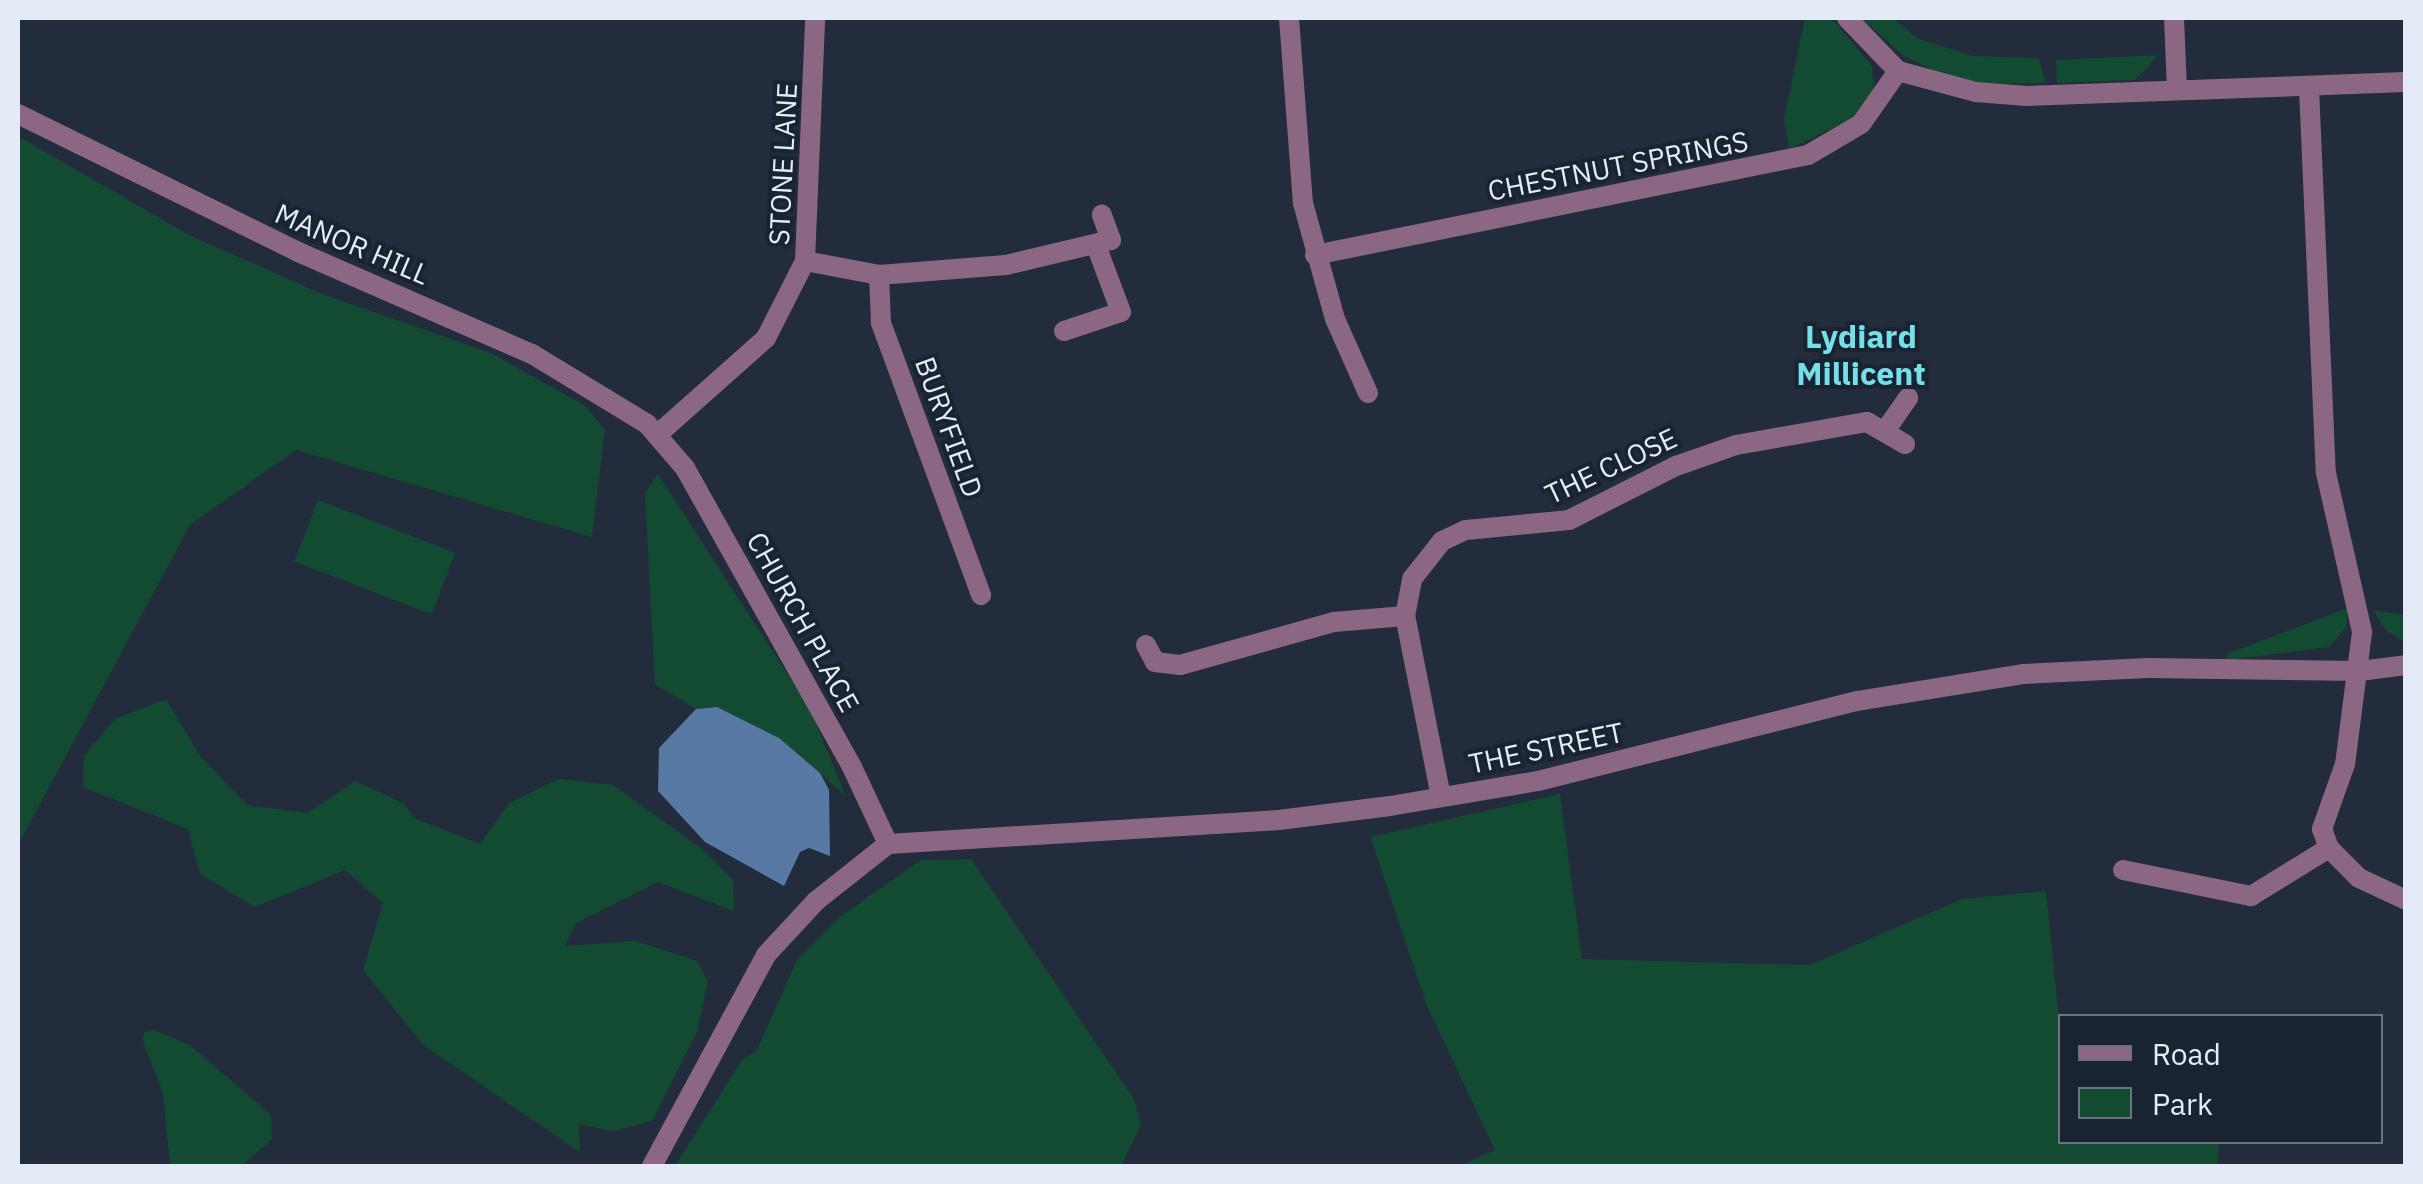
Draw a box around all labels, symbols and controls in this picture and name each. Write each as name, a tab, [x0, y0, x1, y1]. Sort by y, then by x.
street label: STONE LANE	[762, 82, 804, 246]
street label: CHESTNUT SPRINGS	[1485, 124, 1751, 208]
street label: MANOR HILL	[270, 197, 434, 291]
district label: Lydiard Millicent	[1796, 318, 1926, 393]
street label: BURYFIELD	[908, 352, 990, 502]
street label: THE CLOSE	[1540, 421, 1682, 511]
street label: CHURCH PLACE	[740, 526, 866, 718]
street label: THE STREET	[1466, 715, 1626, 781]
legend	[2058, 1014, 2383, 1144]
text: Road	[2152, 1034, 2221, 1073]
text: Park	[2152, 1084, 2213, 1123]

